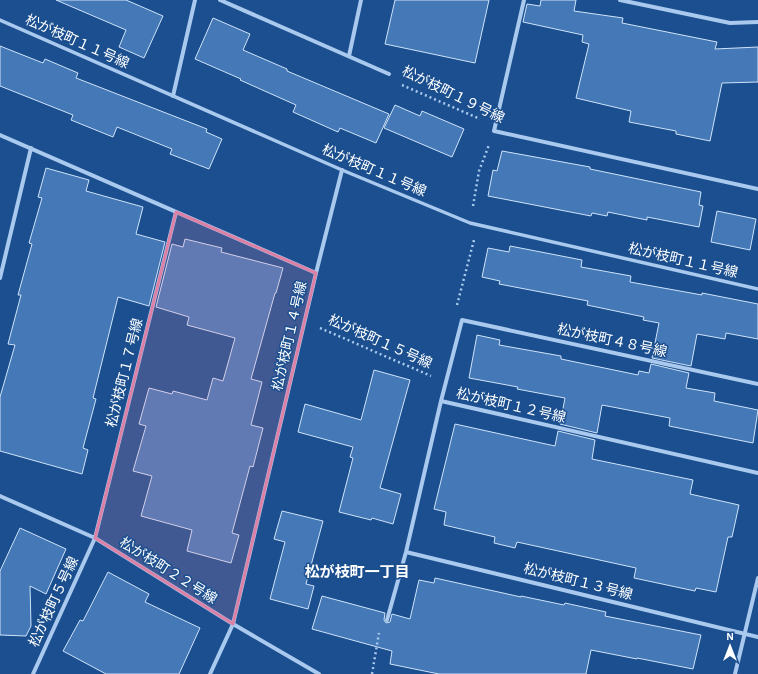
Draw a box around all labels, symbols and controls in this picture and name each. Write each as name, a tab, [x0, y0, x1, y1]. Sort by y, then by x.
street label: 松が枝町１１号線	[23, 12, 131, 71]
street label: 松が枝町１９号線	[400, 63, 507, 126]
street label: 松が枝町１１号線	[320, 142, 429, 199]
street label: 松が枝町１１号線	[627, 241, 739, 280]
street label: 松が枝町１４号線	[270, 280, 309, 392]
street label: 松が枝町１５号線	[326, 312, 434, 371]
street label: 松が枝町１７号線	[104, 317, 145, 429]
street label: 松が枝町４８号線	[556, 322, 668, 359]
street label: 松が枝町１２号線	[455, 386, 567, 425]
street label: 松が枝町２２号線	[117, 535, 220, 607]
street label: 松が枝町５号線	[26, 554, 81, 649]
street label: 松が枝町１３号線	[522, 561, 634, 602]
district label: 松が枝町一丁目	[304, 564, 410, 580]
north arrow	[710, 626, 750, 666]
text: N	[726, 631, 734, 642]

